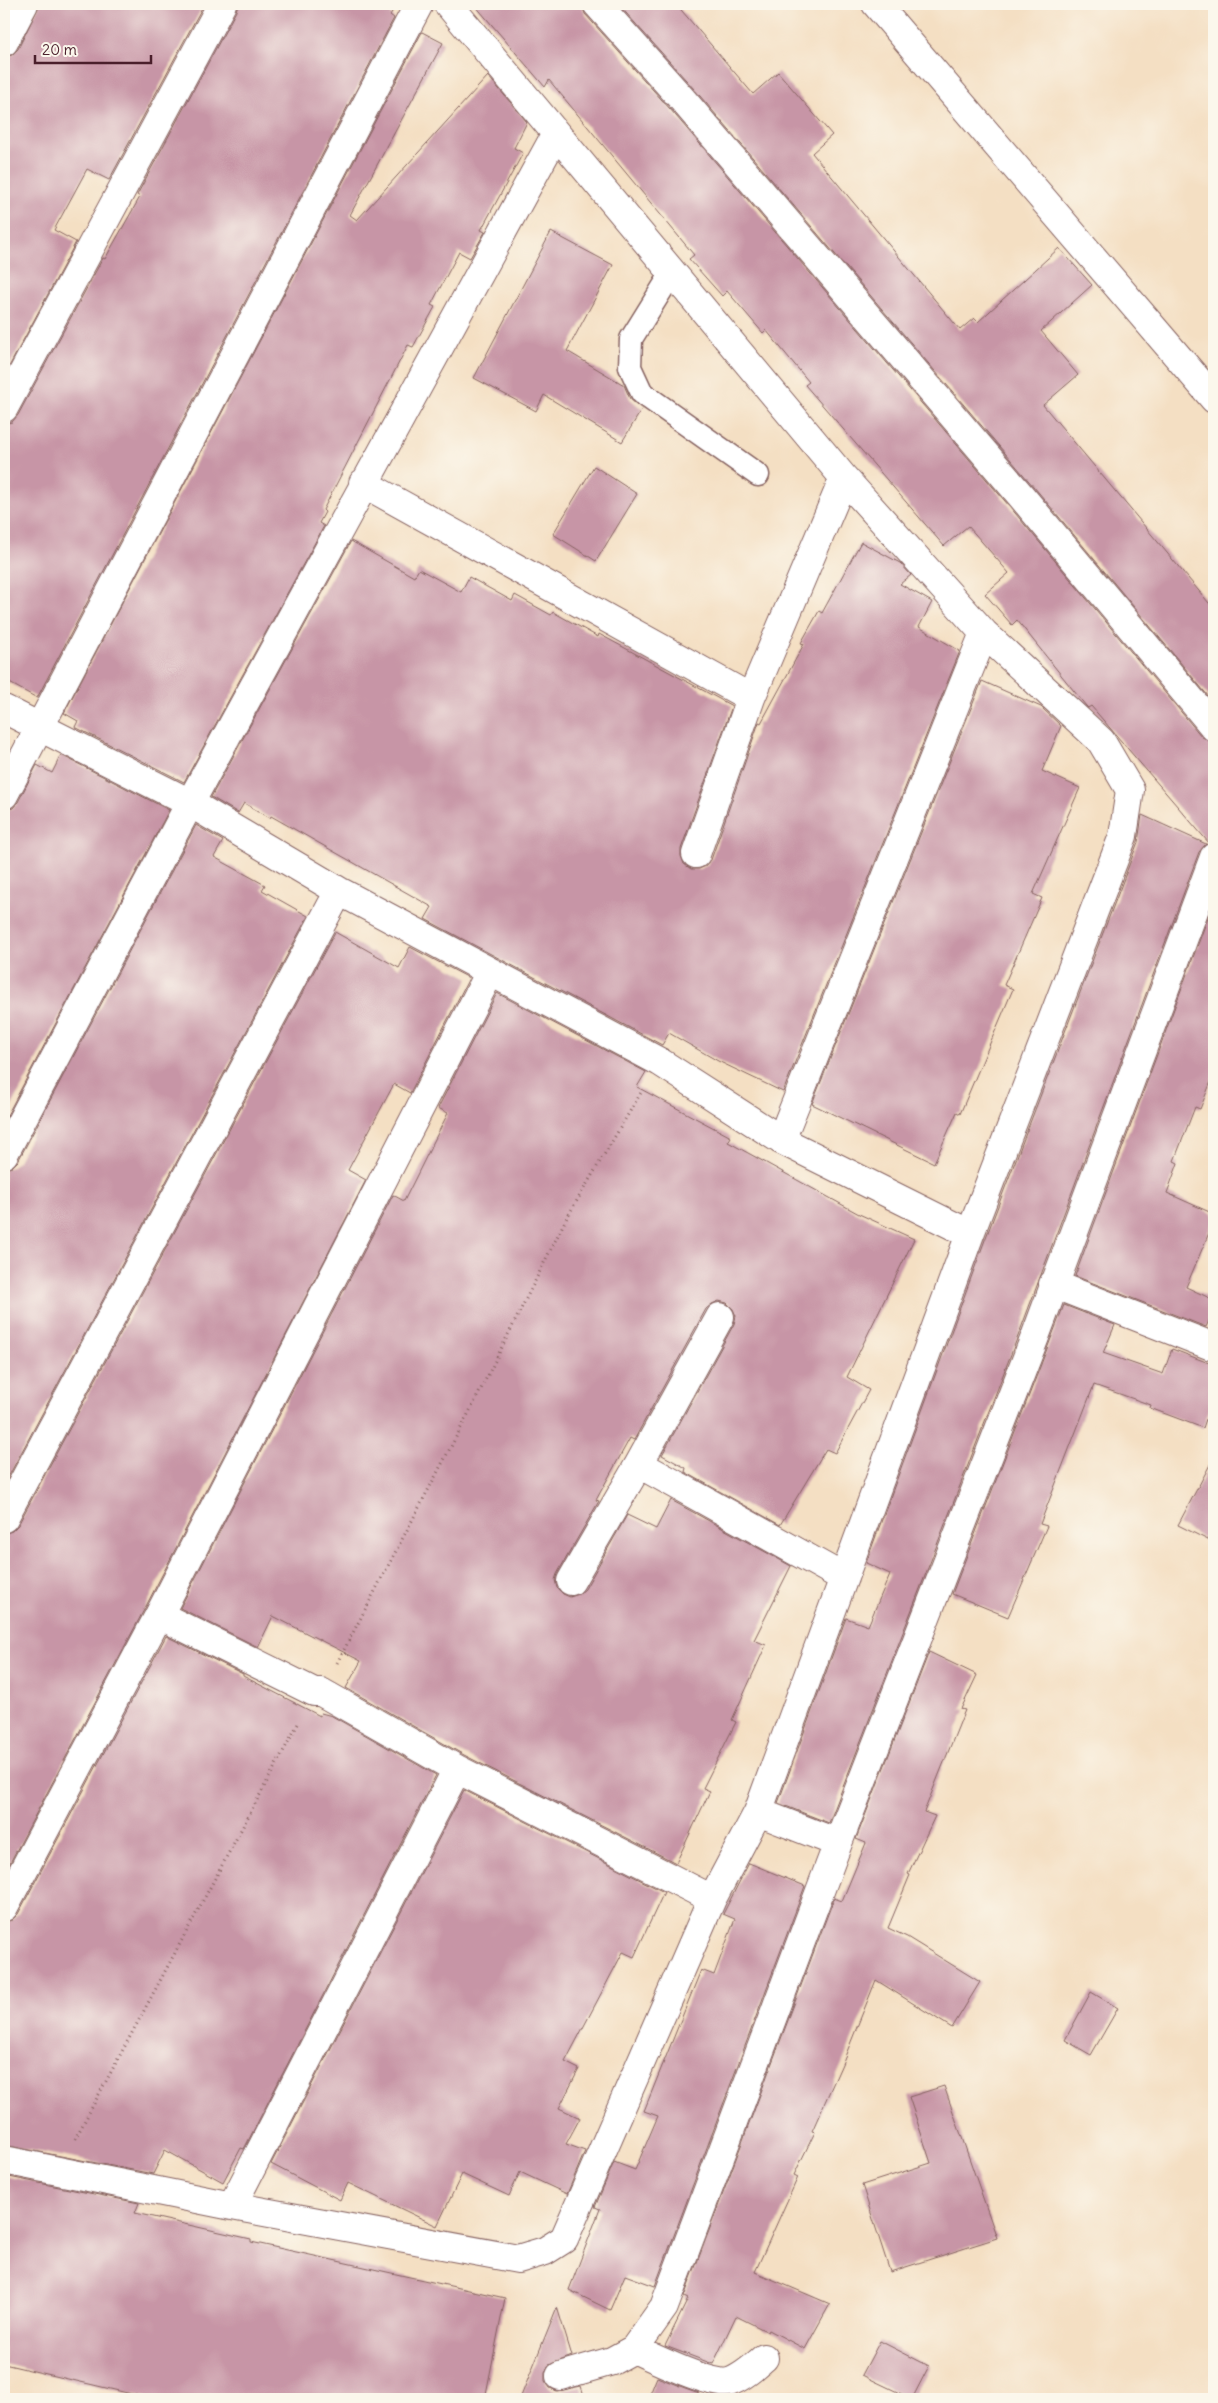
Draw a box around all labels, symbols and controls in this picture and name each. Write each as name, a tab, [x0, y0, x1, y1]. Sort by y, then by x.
scale bar	[35, 32, 151, 64]
text: 20 m	[42, 40, 77, 59]

